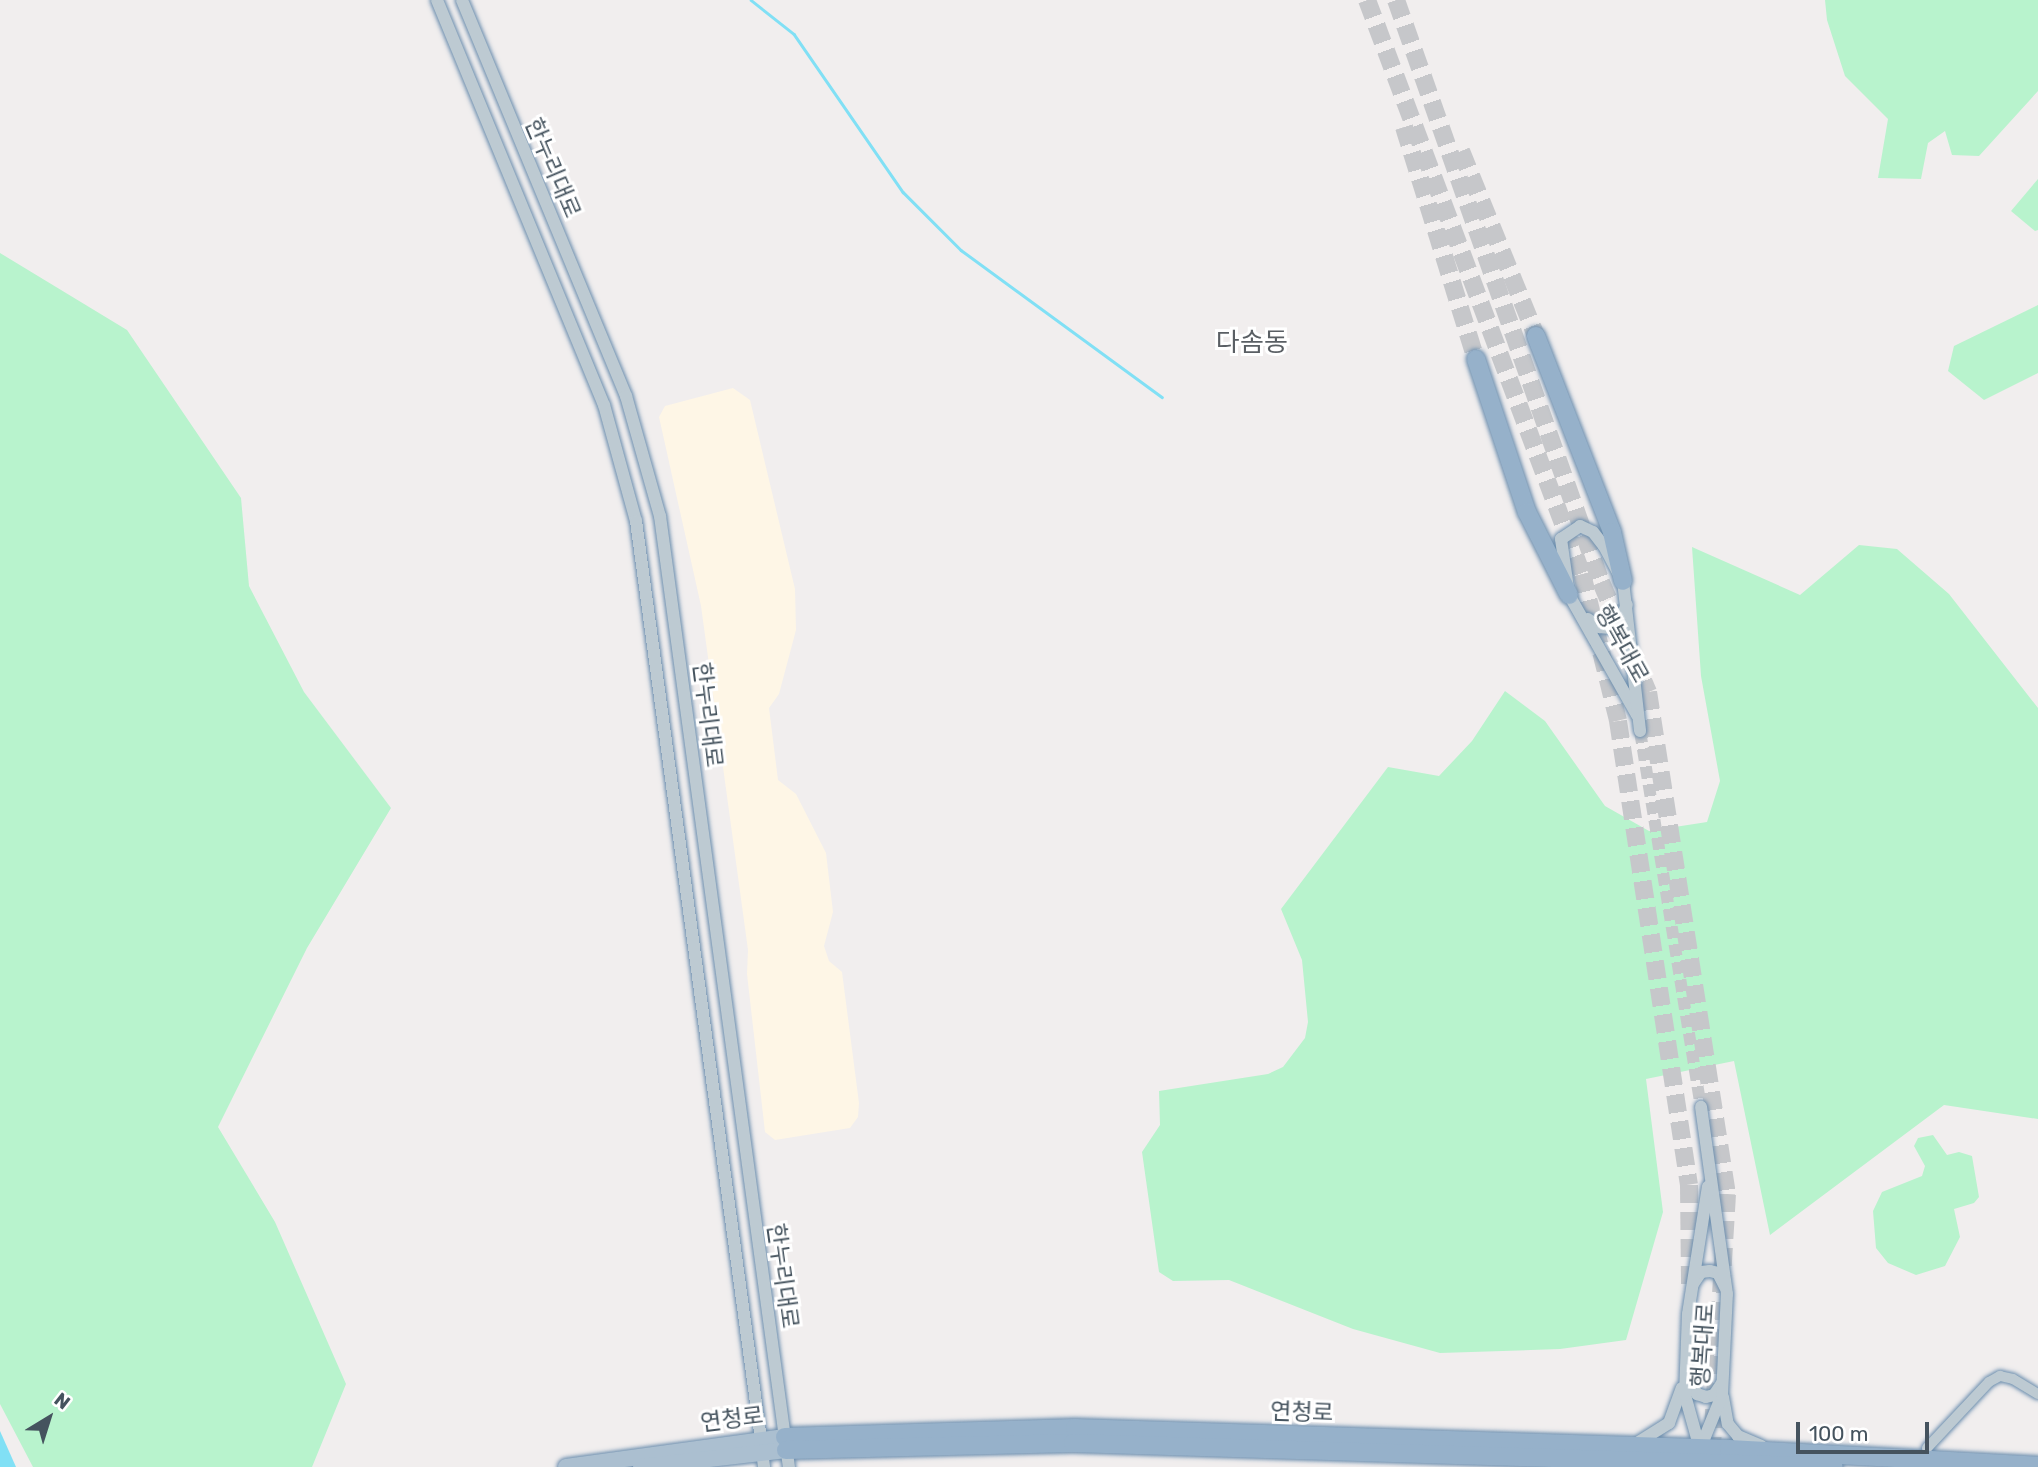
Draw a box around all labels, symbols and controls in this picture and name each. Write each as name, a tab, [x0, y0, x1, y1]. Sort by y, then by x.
street label: 한누리대로	[520, 114, 586, 222]
district label: 다솜동	[1216, 327, 1288, 359]
street label: 행복대로	[1589, 600, 1655, 688]
street label: 한누리대로	[688, 661, 728, 769]
street label: 한누리대로	[762, 1222, 804, 1330]
street label: 행복대로	[1686, 1302, 1720, 1388]
north arrow	[14, 1383, 84, 1453]
text: N	[50, 1388, 75, 1414]
street label: 연청로	[1270, 1397, 1334, 1427]
street label: 연청로	[699, 1401, 765, 1437]
scale bar	[1800, 1408, 1933, 1452]
text: 100 m	[1809, 1421, 1868, 1446]

